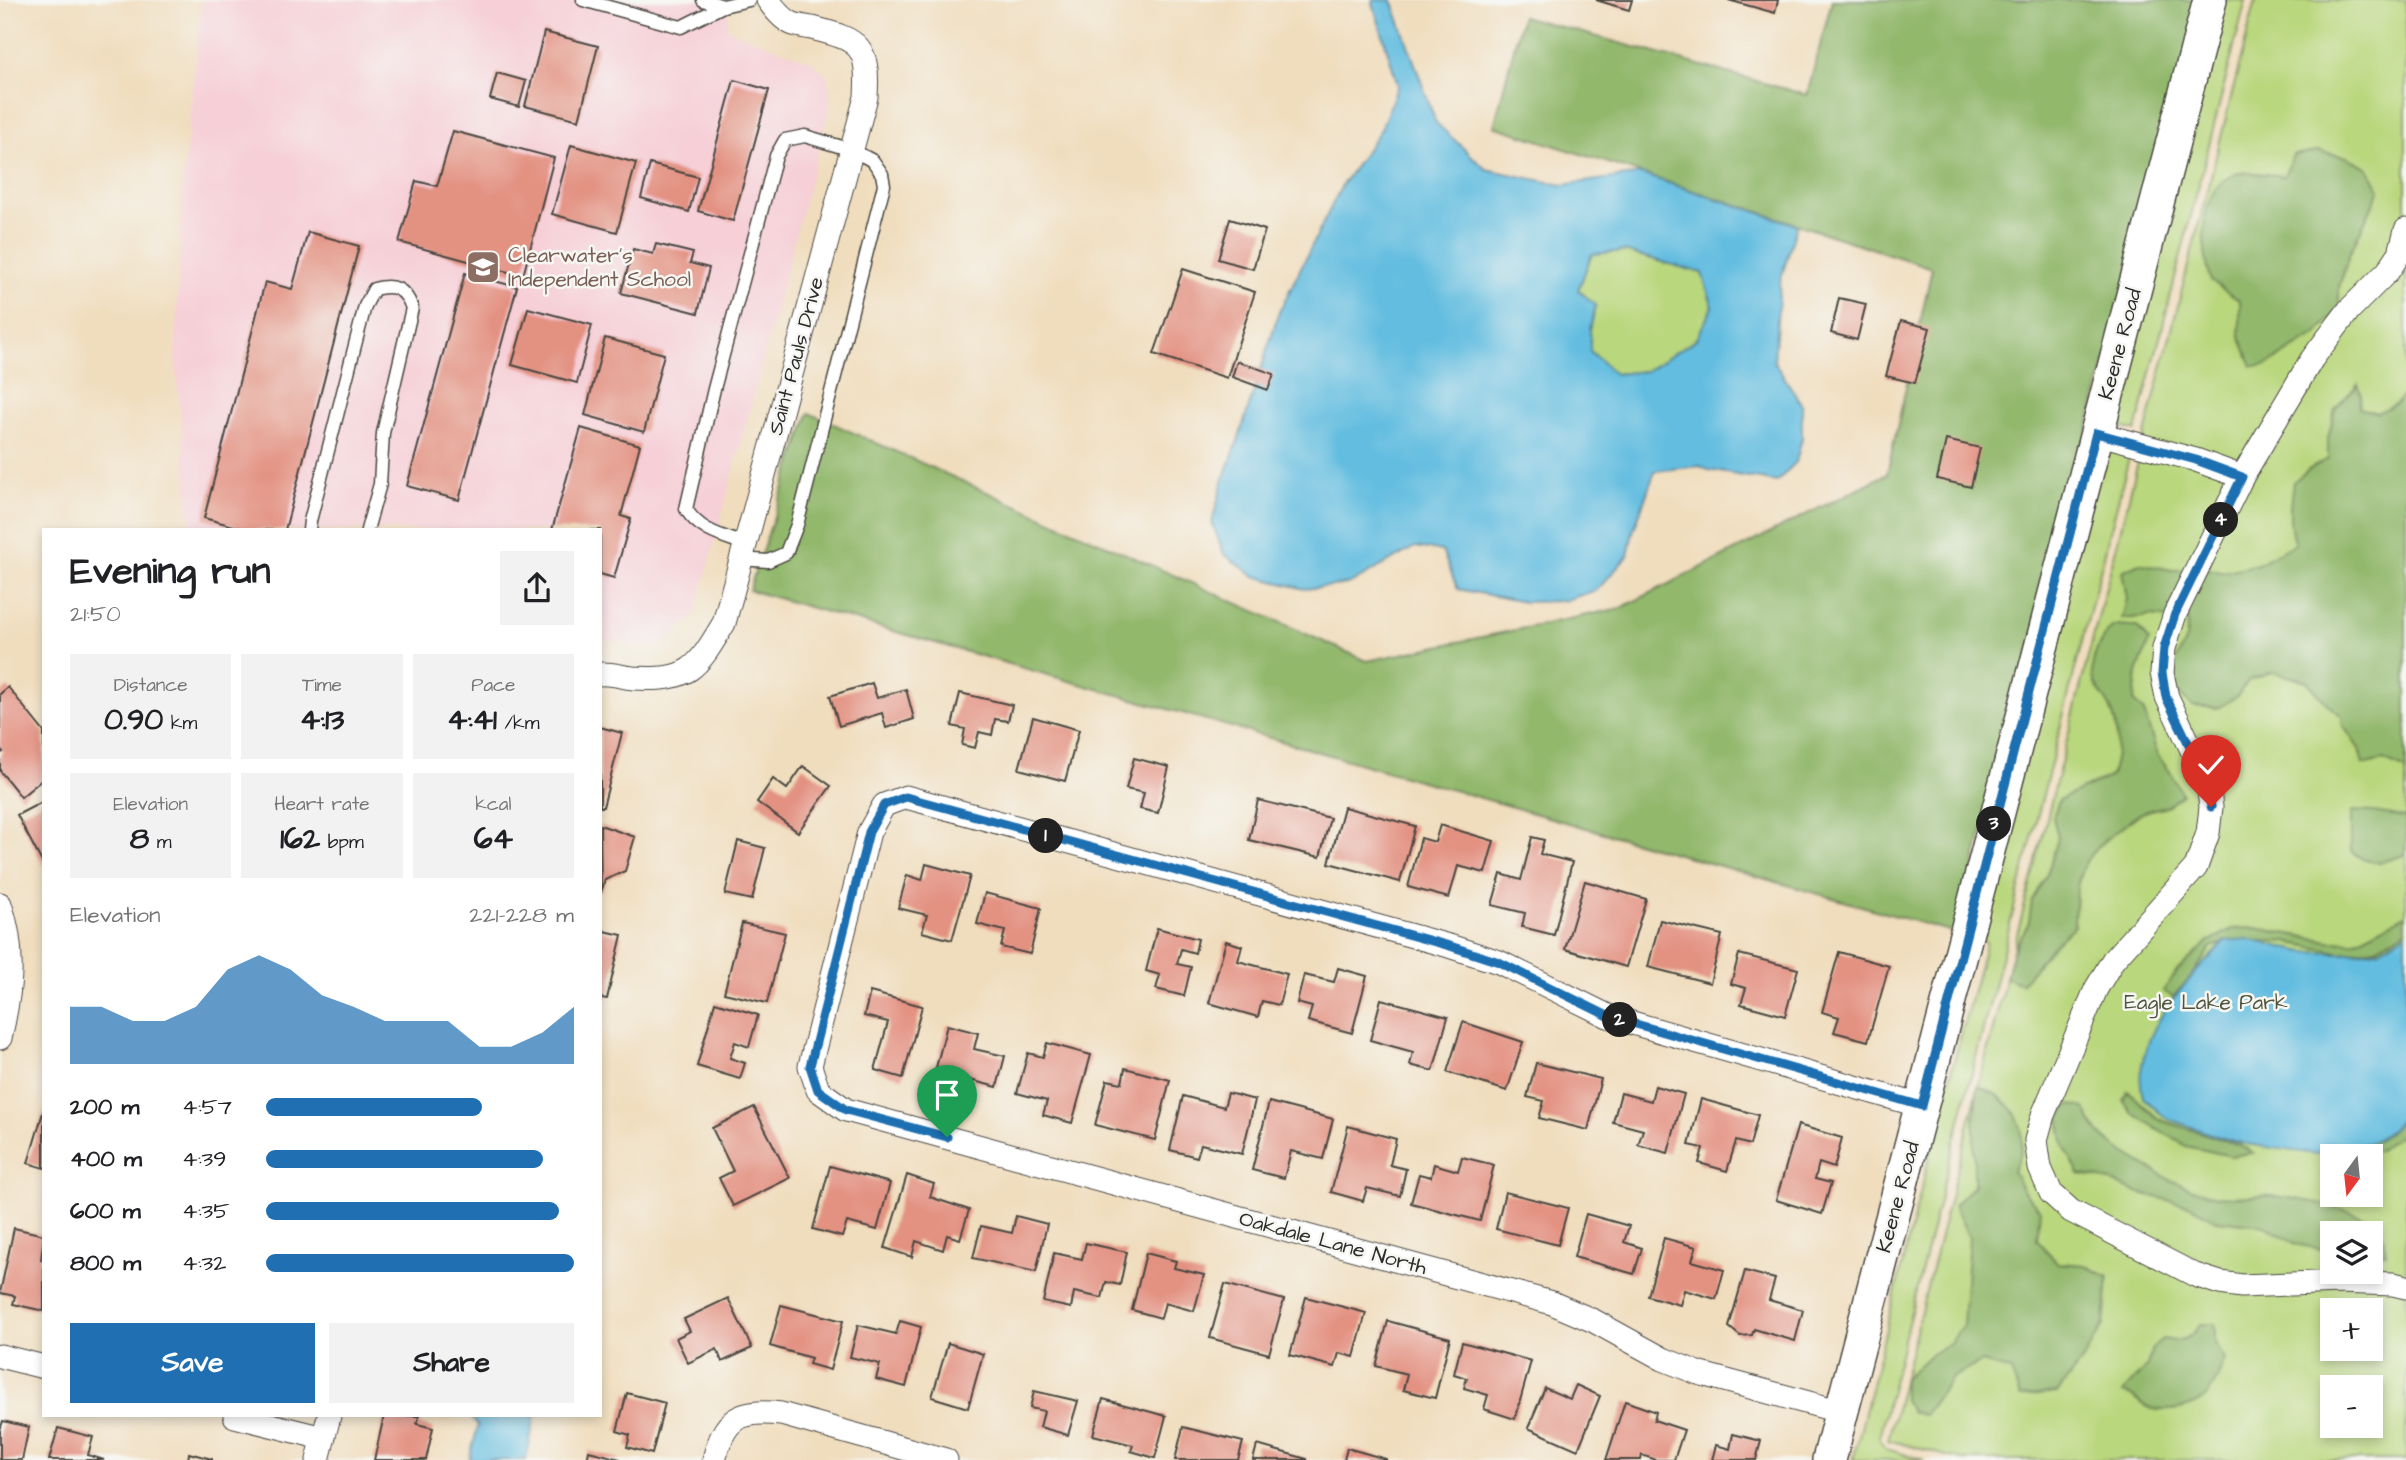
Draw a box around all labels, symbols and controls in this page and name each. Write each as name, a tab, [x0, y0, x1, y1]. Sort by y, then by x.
place label: Clearwater's Independent School	[508, 241, 691, 295]
school or university icon: Clearwater's Independent School	[464, 248, 502, 286]
street label: Saint Pauls Drive	[761, 274, 831, 438]
street label: Keene Road	[2091, 285, 2149, 403]
pin: 4	[2204, 503, 2238, 538]
text: 4	[2214, 506, 2227, 533]
text: Evening run	[70, 546, 271, 598]
button: share	[500, 551, 574, 625]
text: 21:50	[70, 598, 121, 630]
text: Distance	[114, 672, 188, 699]
text: Time	[302, 672, 342, 699]
text: Pace	[471, 672, 515, 699]
text: 0.90	[104, 699, 163, 741]
text: 4:13	[300, 699, 344, 741]
text: 4:41	[447, 699, 497, 741]
text: km	[163, 710, 197, 737]
text: /km	[497, 710, 540, 737]
pin	[2181, 735, 2241, 807]
icon: check	[2192, 746, 2230, 784]
text: Elevation	[113, 791, 188, 818]
text: Heart rate	[274, 791, 370, 818]
text: kcal	[475, 791, 512, 818]
pin: 3	[1976, 806, 2011, 842]
text: 3	[1989, 810, 1998, 837]
text: 8	[130, 818, 149, 860]
text: 162	[280, 818, 320, 860]
text: 64	[474, 818, 513, 860]
pin: 1	[1028, 818, 1064, 854]
text: 1	[1044, 822, 1047, 849]
text: m	[149, 829, 172, 856]
text: bpm	[320, 829, 364, 856]
text: Elevation	[70, 899, 161, 931]
text: 221–228 m	[469, 899, 574, 931]
park label: Eagle Lake Park	[2124, 988, 2288, 1019]
pin: 2	[1602, 1002, 1638, 1038]
text: 2	[1614, 1006, 1625, 1033]
pin	[917, 1065, 977, 1137]
icon: arrive	[928, 1076, 966, 1114]
text: 200 m	[70, 1091, 139, 1123]
text: 4:57	[182, 1091, 232, 1123]
street label: Keene Road	[1869, 1138, 1927, 1256]
text: 400 m	[70, 1143, 142, 1175]
text: 4:39	[182, 1143, 226, 1175]
north arrow	[2320, 1144, 2384, 1208]
map controls	[2320, 1144, 2383, 1438]
text: 600 m	[70, 1195, 141, 1227]
text: 4:35	[182, 1195, 229, 1227]
street label: Oakdale Lane North	[1236, 1204, 1431, 1282]
button: layers	[2320, 1221, 2383, 1284]
text: 800 m	[70, 1247, 141, 1279]
text: 4:32	[182, 1247, 226, 1279]
button: +	[2320, 1298, 2383, 1361]
button: Save	[70, 1323, 315, 1403]
button: Share	[329, 1323, 574, 1403]
button: −	[2320, 1375, 2383, 1438]

